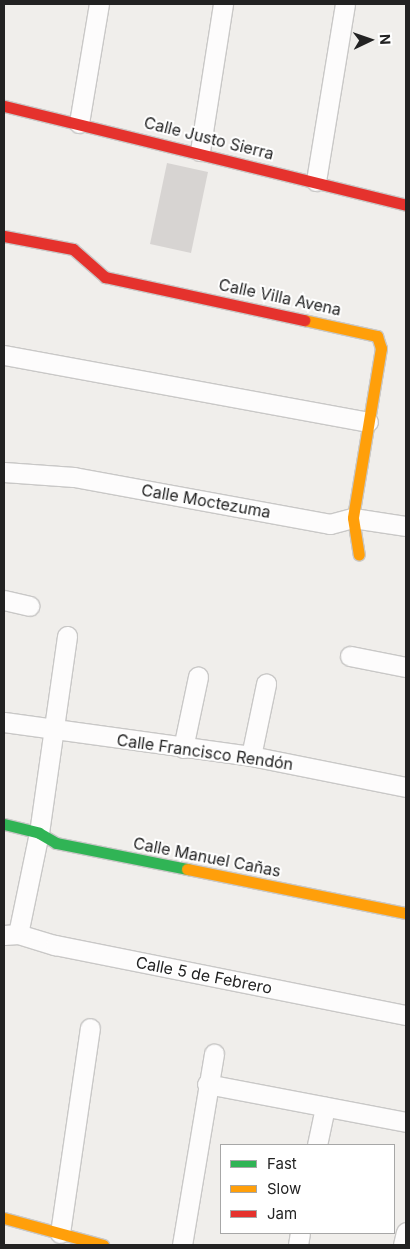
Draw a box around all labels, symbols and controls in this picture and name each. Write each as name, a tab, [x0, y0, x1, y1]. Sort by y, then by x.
north arrow	[345, 15, 395, 65]
text: N	[377, 33, 394, 45]
street label: Calle Justo Sierra	[142, 113, 276, 163]
street label: Calle Villa Avena	[217, 275, 343, 319]
street label: Calle Moctezuma	[140, 480, 272, 522]
street label: Calle Francisco Rendón	[115, 730, 295, 774]
street label: Calle Manuel Cañas	[132, 833, 282, 881]
street label: Calle 5 de Febrero	[134, 952, 274, 998]
legend	[220, 1144, 395, 1234]
text: Fast	[267, 1154, 297, 1173]
text: Slow	[267, 1179, 301, 1198]
text: Jam	[267, 1204, 297, 1223]

